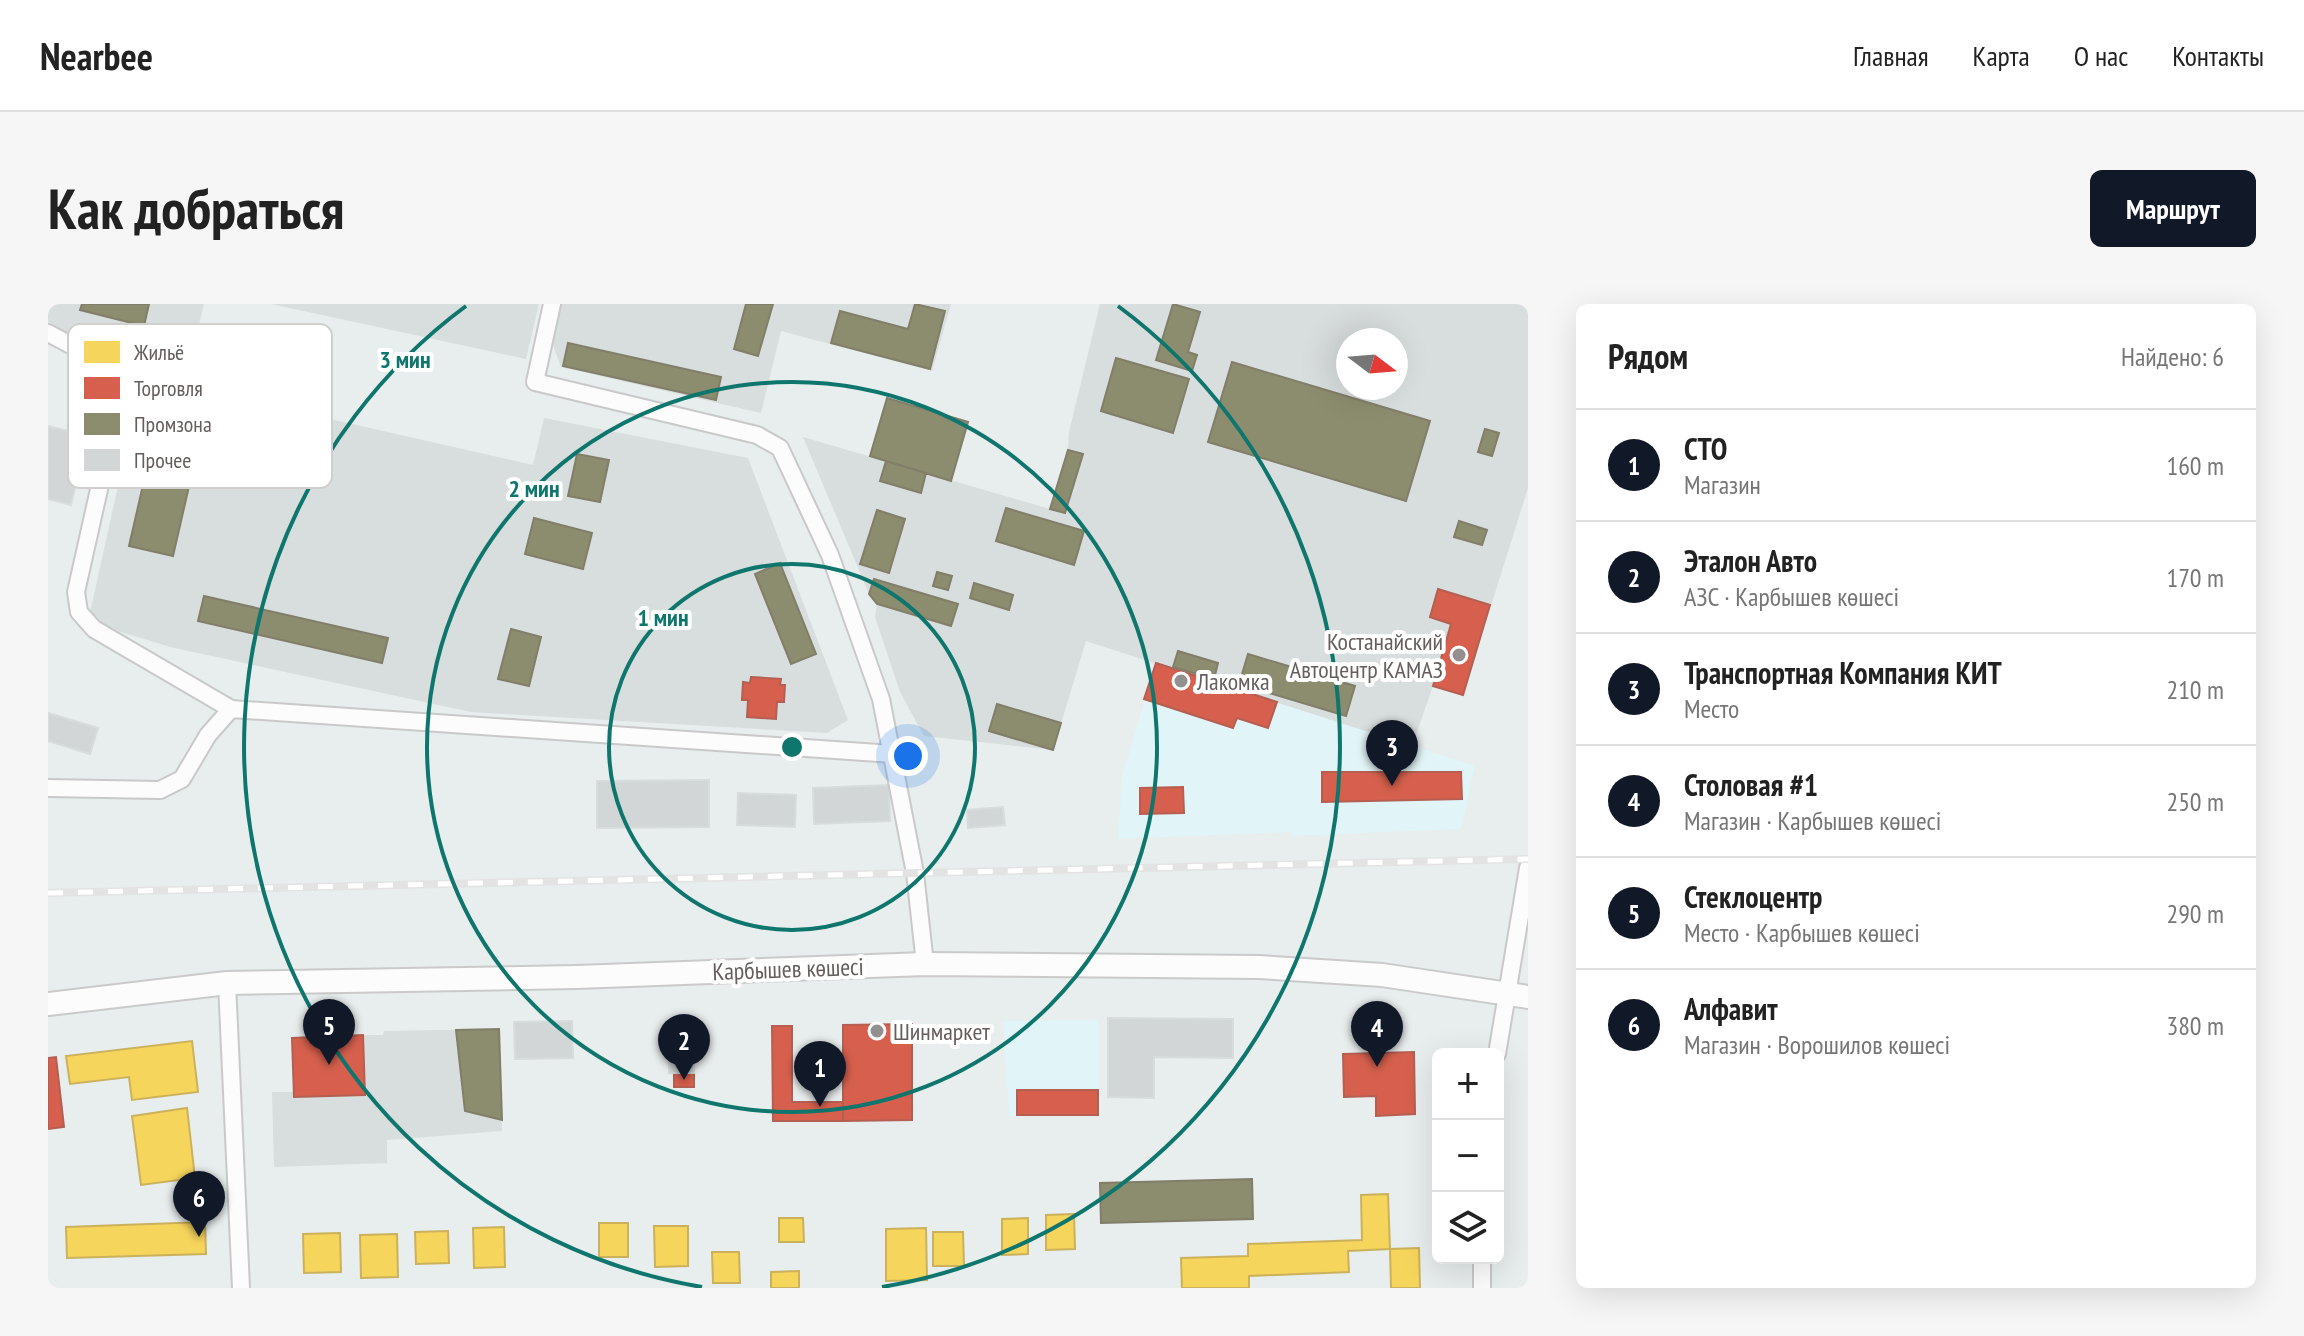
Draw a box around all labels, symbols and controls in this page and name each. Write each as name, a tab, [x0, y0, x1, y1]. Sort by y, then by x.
text: Nearbee	[40, 31, 153, 80]
text: Главная	[1853, 37, 1929, 74]
text: Карта	[1973, 37, 2030, 74]
text: О нас	[2074, 37, 2128, 74]
text: Контакты	[2172, 37, 2264, 74]
button: Маршрут	[2090, 170, 2256, 247]
text: Как добраться	[48, 172, 344, 244]
legend	[68, 324, 332, 488]
north arrow	[1336, 328, 1408, 400]
text: Рядом	[1608, 334, 1688, 378]
text: Жильё	[133, 338, 184, 366]
text: Найдено: 6	[2121, 340, 2224, 373]
text: 3 мин	[379, 344, 431, 375]
text: Торговля	[134, 374, 203, 402]
text: Промзона	[134, 410, 212, 438]
text: СТО	[1684, 429, 1727, 468]
text: Прочее	[134, 446, 191, 474]
text: 1	[1628, 449, 1640, 482]
text: 160 m	[2166, 449, 2224, 482]
text: Магазин	[1684, 468, 1761, 501]
text: 2 мин	[508, 473, 560, 504]
text: Эталон Авто	[1684, 541, 1817, 580]
text: 2	[1628, 561, 1640, 594]
text: 170 m	[2166, 561, 2224, 594]
text: АЗС · Карбышев көшесі	[1684, 580, 1899, 613]
text: 1 мин	[637, 602, 689, 633]
place label: Костанайский Автоцентр КАМАЗ	[1290, 626, 1443, 685]
marker: Костанайский Автоцентр КАМАЗ	[1450, 646, 1468, 664]
text: Транспортная Компания КИТ	[1684, 653, 2002, 692]
place label: Лакомка	[1196, 666, 1270, 697]
marker: Лакомка	[1172, 672, 1190, 690]
text: 3	[1628, 673, 1640, 706]
text: 210 m	[2166, 673, 2224, 706]
text: Место	[1684, 692, 1739, 725]
pin: 3	[1366, 720, 1418, 786]
centre of rings	[778, 733, 806, 761]
your location	[888, 736, 928, 776]
text: Столовая #1	[1684, 765, 1818, 804]
text: 4	[1628, 785, 1640, 818]
text: 250 m	[2166, 785, 2224, 818]
text: Магазин · Карбышев көшесі	[1684, 804, 1941, 837]
text: Стеклоцентр	[1684, 877, 1822, 916]
text: 5	[1628, 897, 1640, 930]
text: 290 m	[2166, 897, 2224, 930]
text: Место · Карбышев көшесі	[1684, 916, 1920, 949]
street label: Карбышев көшесі	[712, 951, 864, 987]
text: Алфавит	[1684, 989, 1778, 1028]
pin: 5	[303, 999, 355, 1065]
pin: 4	[1351, 1001, 1403, 1067]
text: 6	[1628, 1009, 1640, 1042]
text: 380 m	[2166, 1009, 2224, 1042]
pin: 2	[658, 1014, 710, 1080]
place label: Шинмаркет	[893, 1016, 990, 1047]
marker: Шинмаркет	[868, 1022, 886, 1040]
text: Магазин · Ворошилов көшесі	[1684, 1028, 1950, 1061]
pin: 1	[794, 1041, 846, 1107]
map controls	[1432, 1048, 1504, 1264]
button: +	[1432, 1048, 1504, 1120]
button: −	[1432, 1120, 1504, 1192]
pin: 6	[173, 1171, 225, 1237]
button: layers	[1432, 1192, 1504, 1264]

